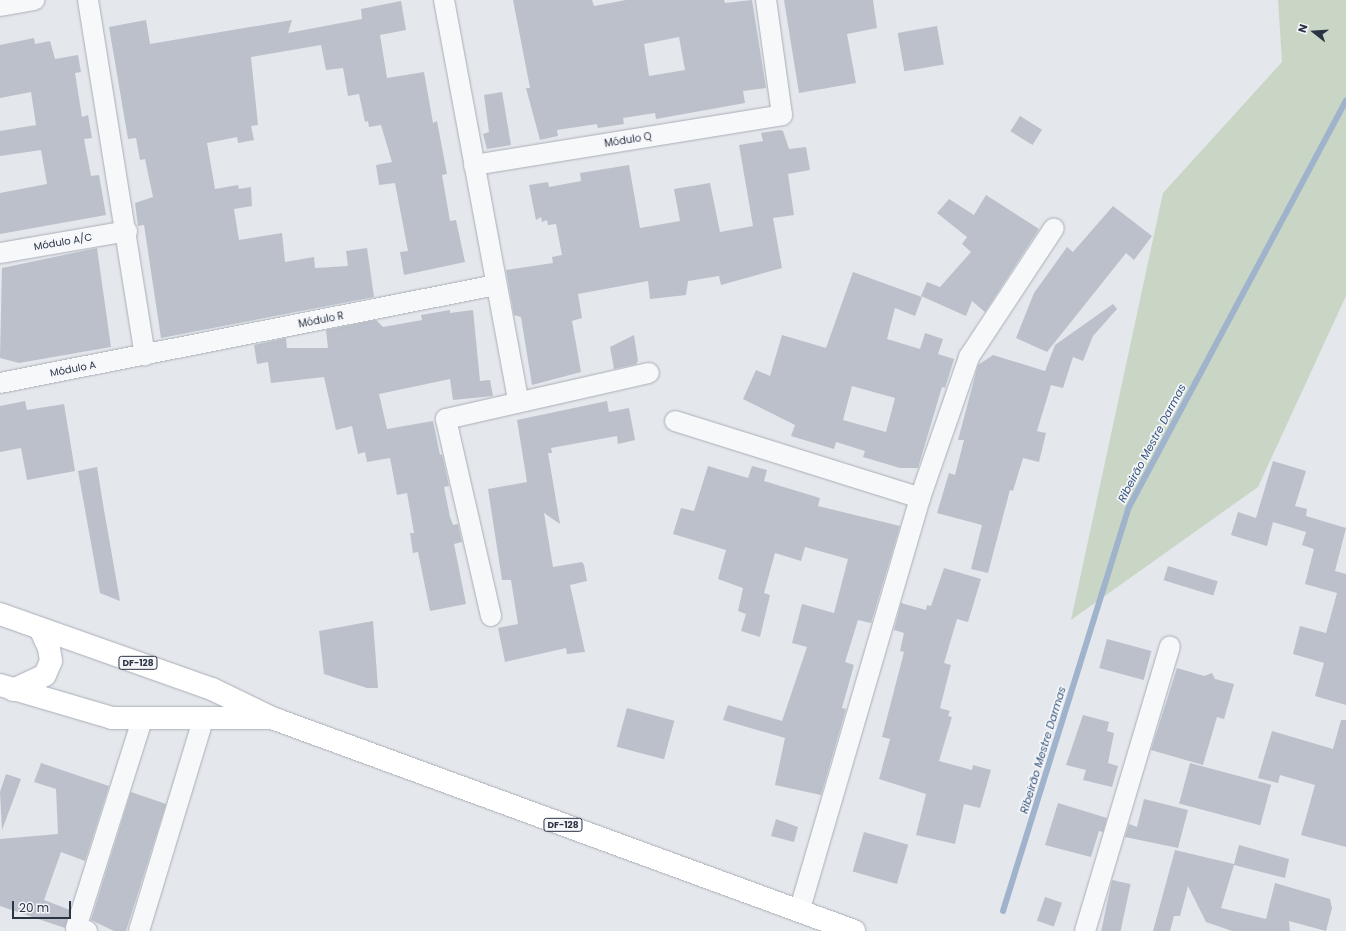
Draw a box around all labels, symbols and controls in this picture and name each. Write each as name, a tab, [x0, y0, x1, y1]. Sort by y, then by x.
north arrow	[1294, 12, 1334, 52]
text: N	[1294, 22, 1311, 35]
street label: Módulo Q	[604, 130, 652, 150]
street label: Módulo A/C	[33, 231, 93, 253]
street label: Módulo R	[297, 310, 345, 330]
street label: Módulo A	[49, 359, 97, 379]
water label: Ribeirão Mestre Darmas	[1115, 382, 1189, 504]
road number: DF-128	[118, 656, 158, 670]
water label: Ribeirão Mestre Darmas	[1017, 685, 1069, 815]
road number: DF-128	[543, 818, 583, 832]
scale bar	[14, 893, 73, 919]
text: 20 m	[19, 899, 49, 916]

